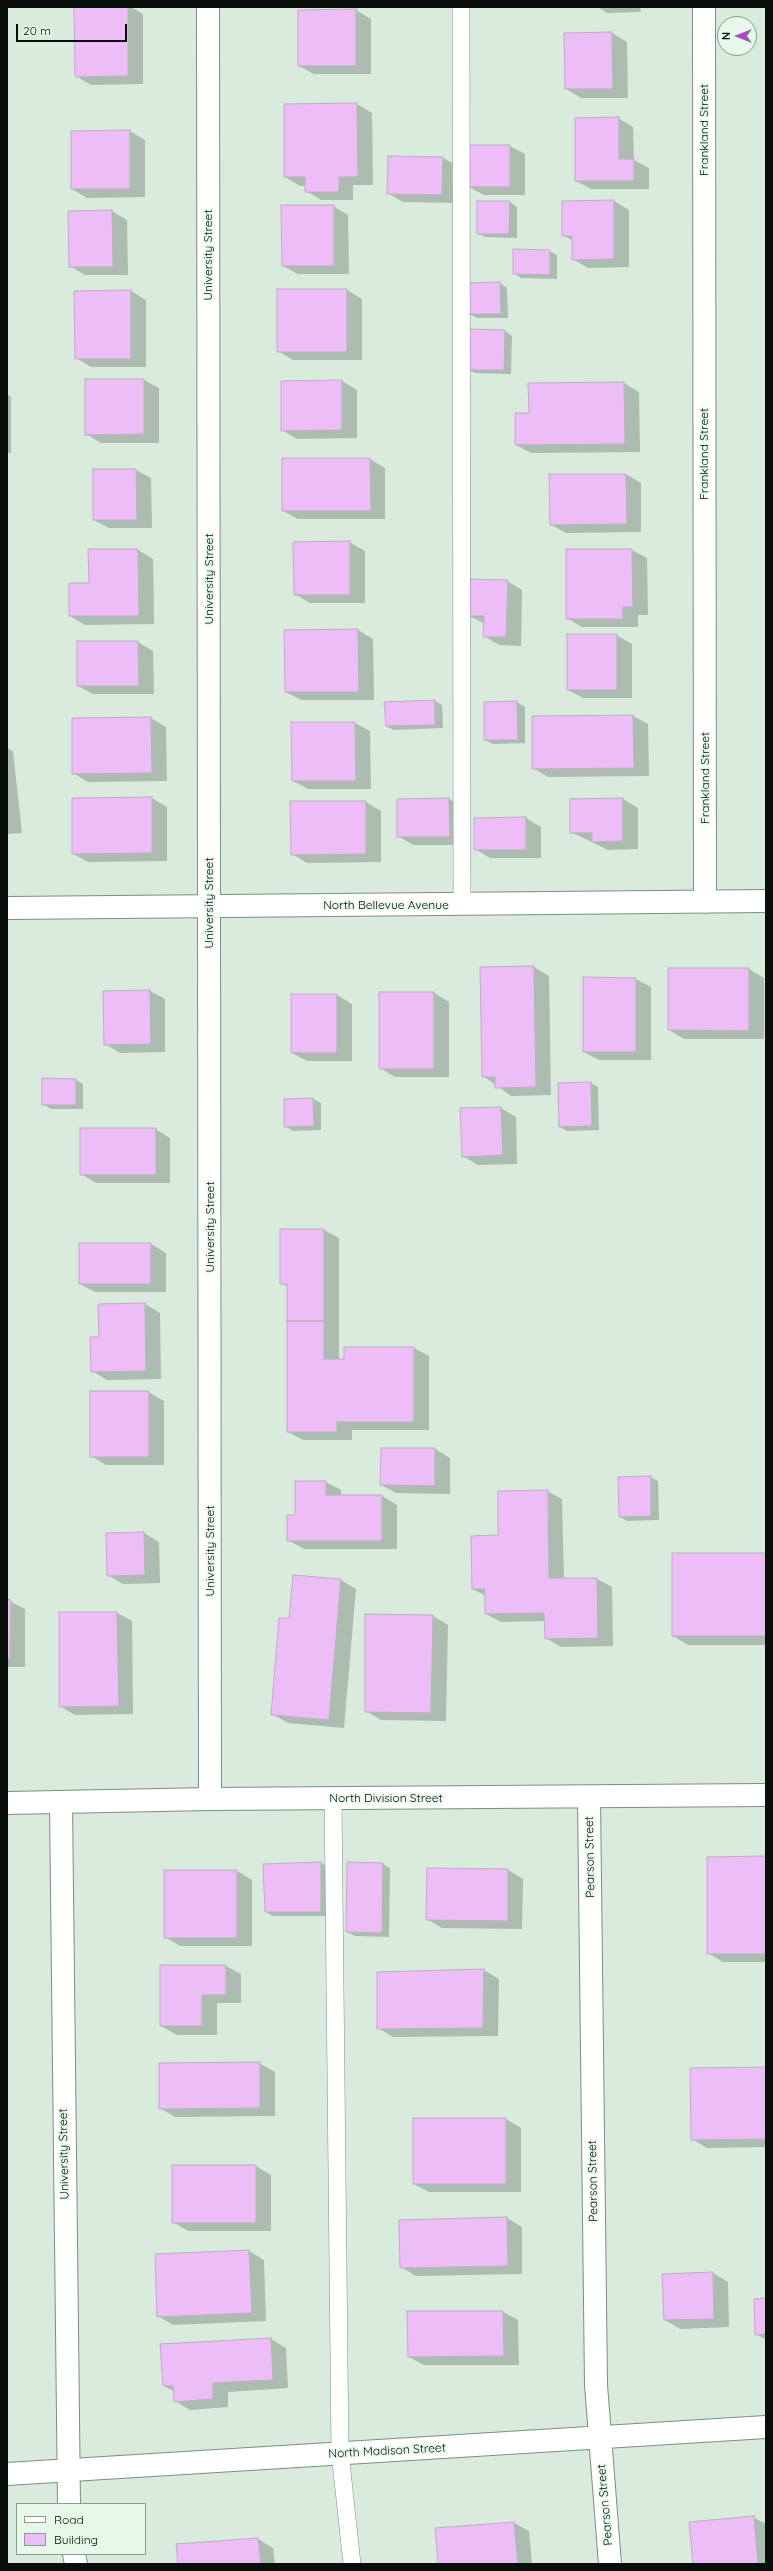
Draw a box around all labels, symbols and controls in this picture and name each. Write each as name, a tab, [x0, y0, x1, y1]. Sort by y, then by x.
scale bar	[18, 16, 129, 42]
north arrow	[717, 16, 757, 56]
text: 20 m	[23, 23, 51, 38]
text: N	[719, 32, 733, 40]
street label: Frankland Street	[697, 84, 711, 176]
street label: University Street	[201, 210, 215, 300]
street label: Frankland Street	[697, 408, 711, 500]
street label: University Street	[202, 534, 216, 624]
street label: Frankland Street	[698, 732, 712, 824]
street label: University Street	[202, 858, 216, 948]
street label: North Bellevue Avenue	[323, 898, 449, 912]
street label: University Street	[203, 1182, 217, 1272]
street label: University Street	[203, 1506, 217, 1596]
street label: North Division Street	[329, 1791, 443, 1805]
street label: Pearson Street	[582, 1816, 598, 1898]
street label: University Street	[56, 2108, 72, 2200]
street label: Pearson Street	[585, 2140, 601, 2222]
street label: North Madison Street	[328, 2441, 446, 2461]
street label: Pearson Street	[594, 2464, 616, 2546]
legend	[16, 2503, 146, 2555]
text: Road	[54, 2512, 84, 2527]
text: Building	[54, 2532, 98, 2547]

